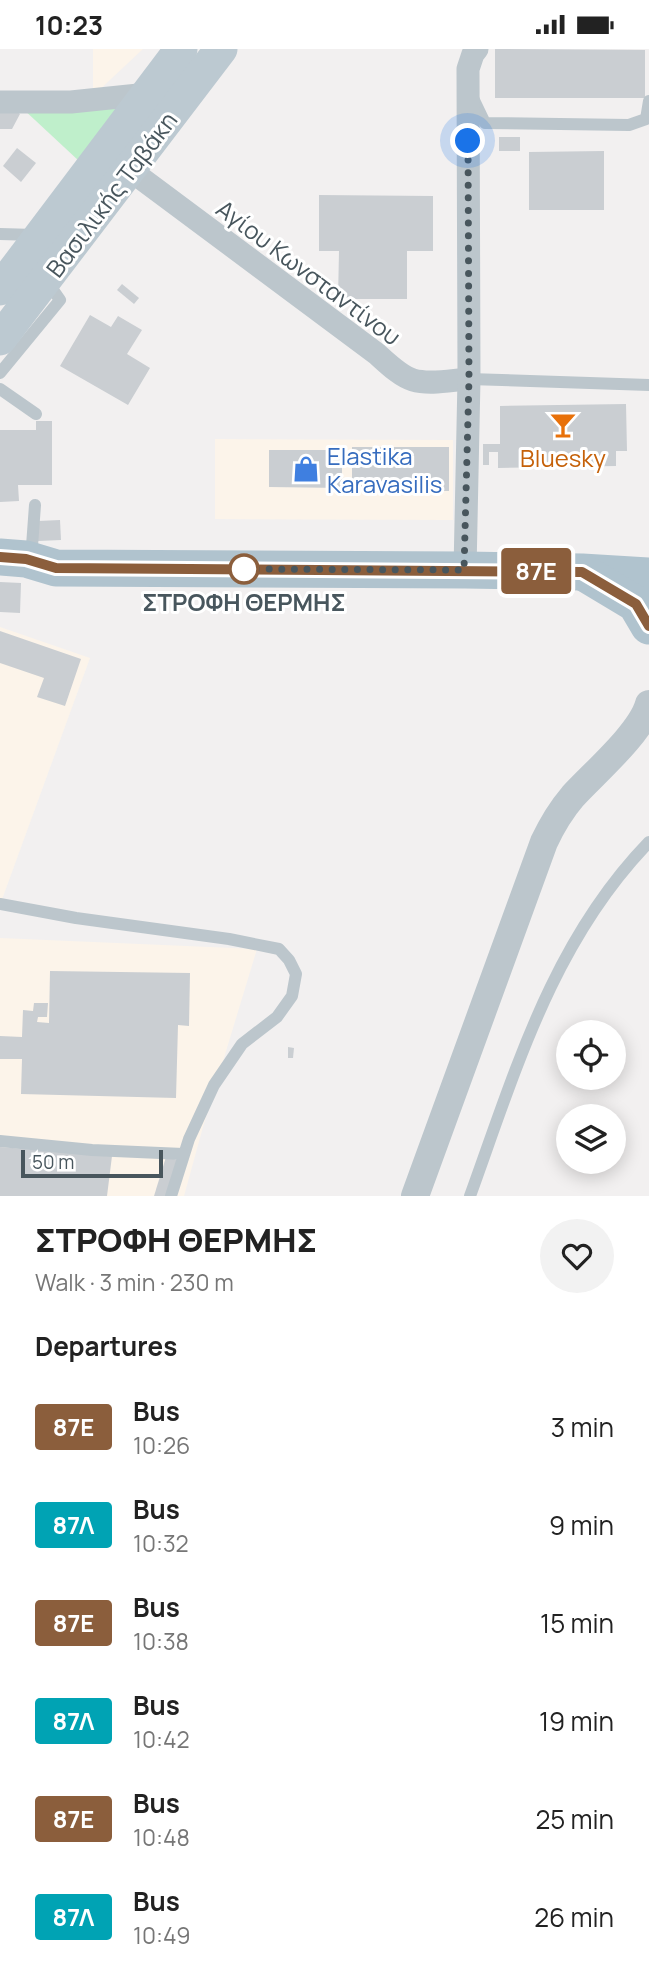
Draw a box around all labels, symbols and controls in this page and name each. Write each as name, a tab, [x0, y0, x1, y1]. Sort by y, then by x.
text: 10:23	[35, 7, 103, 43]
street label: Βασιλικής Ταβάκη	[38, 105, 184, 283]
your location	[450, 123, 485, 158]
street label: Αγίου Κωνσταντίνου	[210, 192, 408, 352]
bar icon: Bluesky	[548, 410, 578, 440]
place label: Elastika Karavasilis	[327, 439, 442, 500]
place label: Bluesky	[520, 441, 606, 474]
shop icon: Elastika Karavasilis	[291, 454, 321, 484]
line badge: 87Ε	[496, 548, 576, 594]
marker: ΣΤΡΟΦΗ ΘΕΡΜΗΣ	[229, 554, 259, 584]
text: 87Ε	[515, 554, 557, 587]
place label: ΣΤΡΟΦΗ ΘΕΡΜΗΣ	[142, 585, 346, 618]
map controls	[556, 1020, 626, 1174]
button: locate	[556, 1020, 626, 1090]
button: layers	[556, 1104, 626, 1174]
scale bar	[21, 1147, 163, 1179]
text: 50 m	[32, 1149, 74, 1175]
text: ΣΤΡΟΦΗ ΘΕΡΜΗΣ	[35, 1217, 317, 1262]
button: heart	[540, 1219, 614, 1293]
text: Walk · 3 min · 230 m	[35, 1266, 234, 1298]
text: Departures	[35, 1328, 177, 1364]
text: Bus	[133, 1393, 180, 1429]
text: 3 min	[551, 1409, 614, 1445]
text: 87Ε	[53, 1410, 94, 1443]
text: 10:26	[133, 1429, 190, 1461]
text: Bus	[133, 1491, 180, 1527]
text: 9 min	[549, 1507, 614, 1543]
text: 87Λ	[53, 1508, 94, 1541]
text: 10:32	[133, 1527, 189, 1559]
text: Bus	[133, 1589, 180, 1625]
text: 15 min	[540, 1605, 614, 1641]
text: 87Ε	[53, 1606, 94, 1639]
text: 10:38	[133, 1625, 189, 1657]
text: Bus	[133, 1687, 180, 1723]
text: 19 min	[539, 1703, 614, 1739]
text: 87Λ	[53, 1704, 94, 1737]
text: 10:42	[133, 1723, 190, 1755]
text: Bus	[133, 1785, 180, 1821]
text: 25 min	[535, 1801, 614, 1837]
text: 87Ε	[53, 1802, 94, 1835]
text: 10:48	[133, 1821, 190, 1853]
text: Bus	[133, 1883, 180, 1919]
text: 26 min	[534, 1899, 614, 1935]
text: 87Λ	[53, 1900, 94, 1933]
text: 10:49	[133, 1919, 190, 1951]

